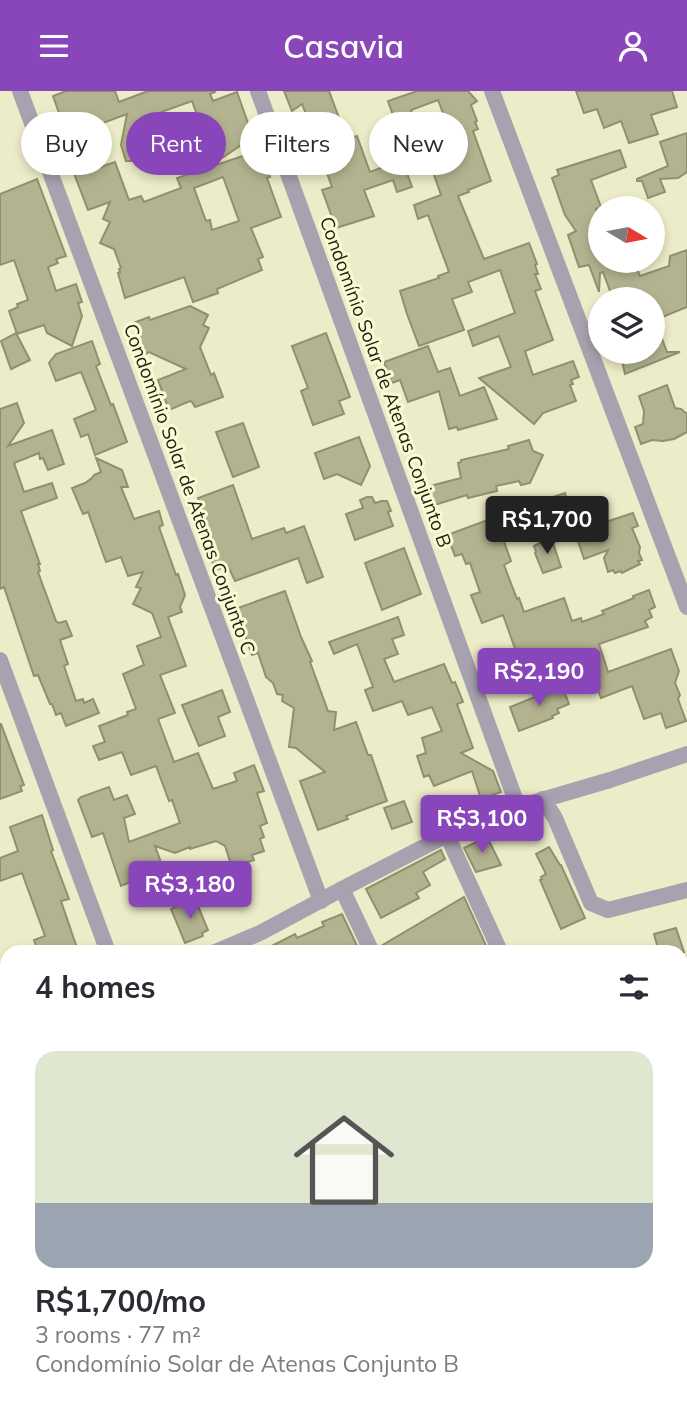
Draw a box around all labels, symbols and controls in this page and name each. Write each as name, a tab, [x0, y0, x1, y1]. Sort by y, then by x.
text: Casavia	[283, 26, 404, 66]
icon: menu	[35, 27, 73, 65]
icon: person	[614, 27, 652, 65]
chip: Buy	[21, 112, 112, 175]
chip: Rent	[126, 112, 226, 175]
chip: Filters	[240, 112, 355, 175]
chip: New	[369, 112, 468, 175]
north arrow	[588, 196, 665, 273]
map controls	[588, 196, 665, 364]
street label: Condomínio Solar de Atenas Conjunto B	[315, 213, 457, 551]
button: layers	[588, 287, 665, 364]
street label: Condomínio Solar de Atenas Conjunto C	[119, 320, 261, 658]
pin: R$1,700	[482, 497, 612, 556]
text: R$1,700	[502, 504, 592, 533]
pin: R$2,190	[474, 649, 604, 708]
text: R$2,190	[494, 656, 584, 685]
pin: R$3,100	[417, 795, 547, 855]
text: R$3,100	[437, 803, 527, 832]
pin: R$3,180	[125, 861, 255, 921]
text: R$3,180	[145, 869, 235, 898]
text: 4 homes	[35, 968, 156, 1006]
icon: filters	[615, 968, 653, 1006]
icon: home	[281, 1097, 407, 1223]
text: R$1,700/mo	[35, 1282, 206, 1320]
text: 3 rooms · 77 m²	[35, 1320, 201, 1349]
text: Condomínio Solar de Atenas Conjunto B	[35, 1349, 459, 1378]

